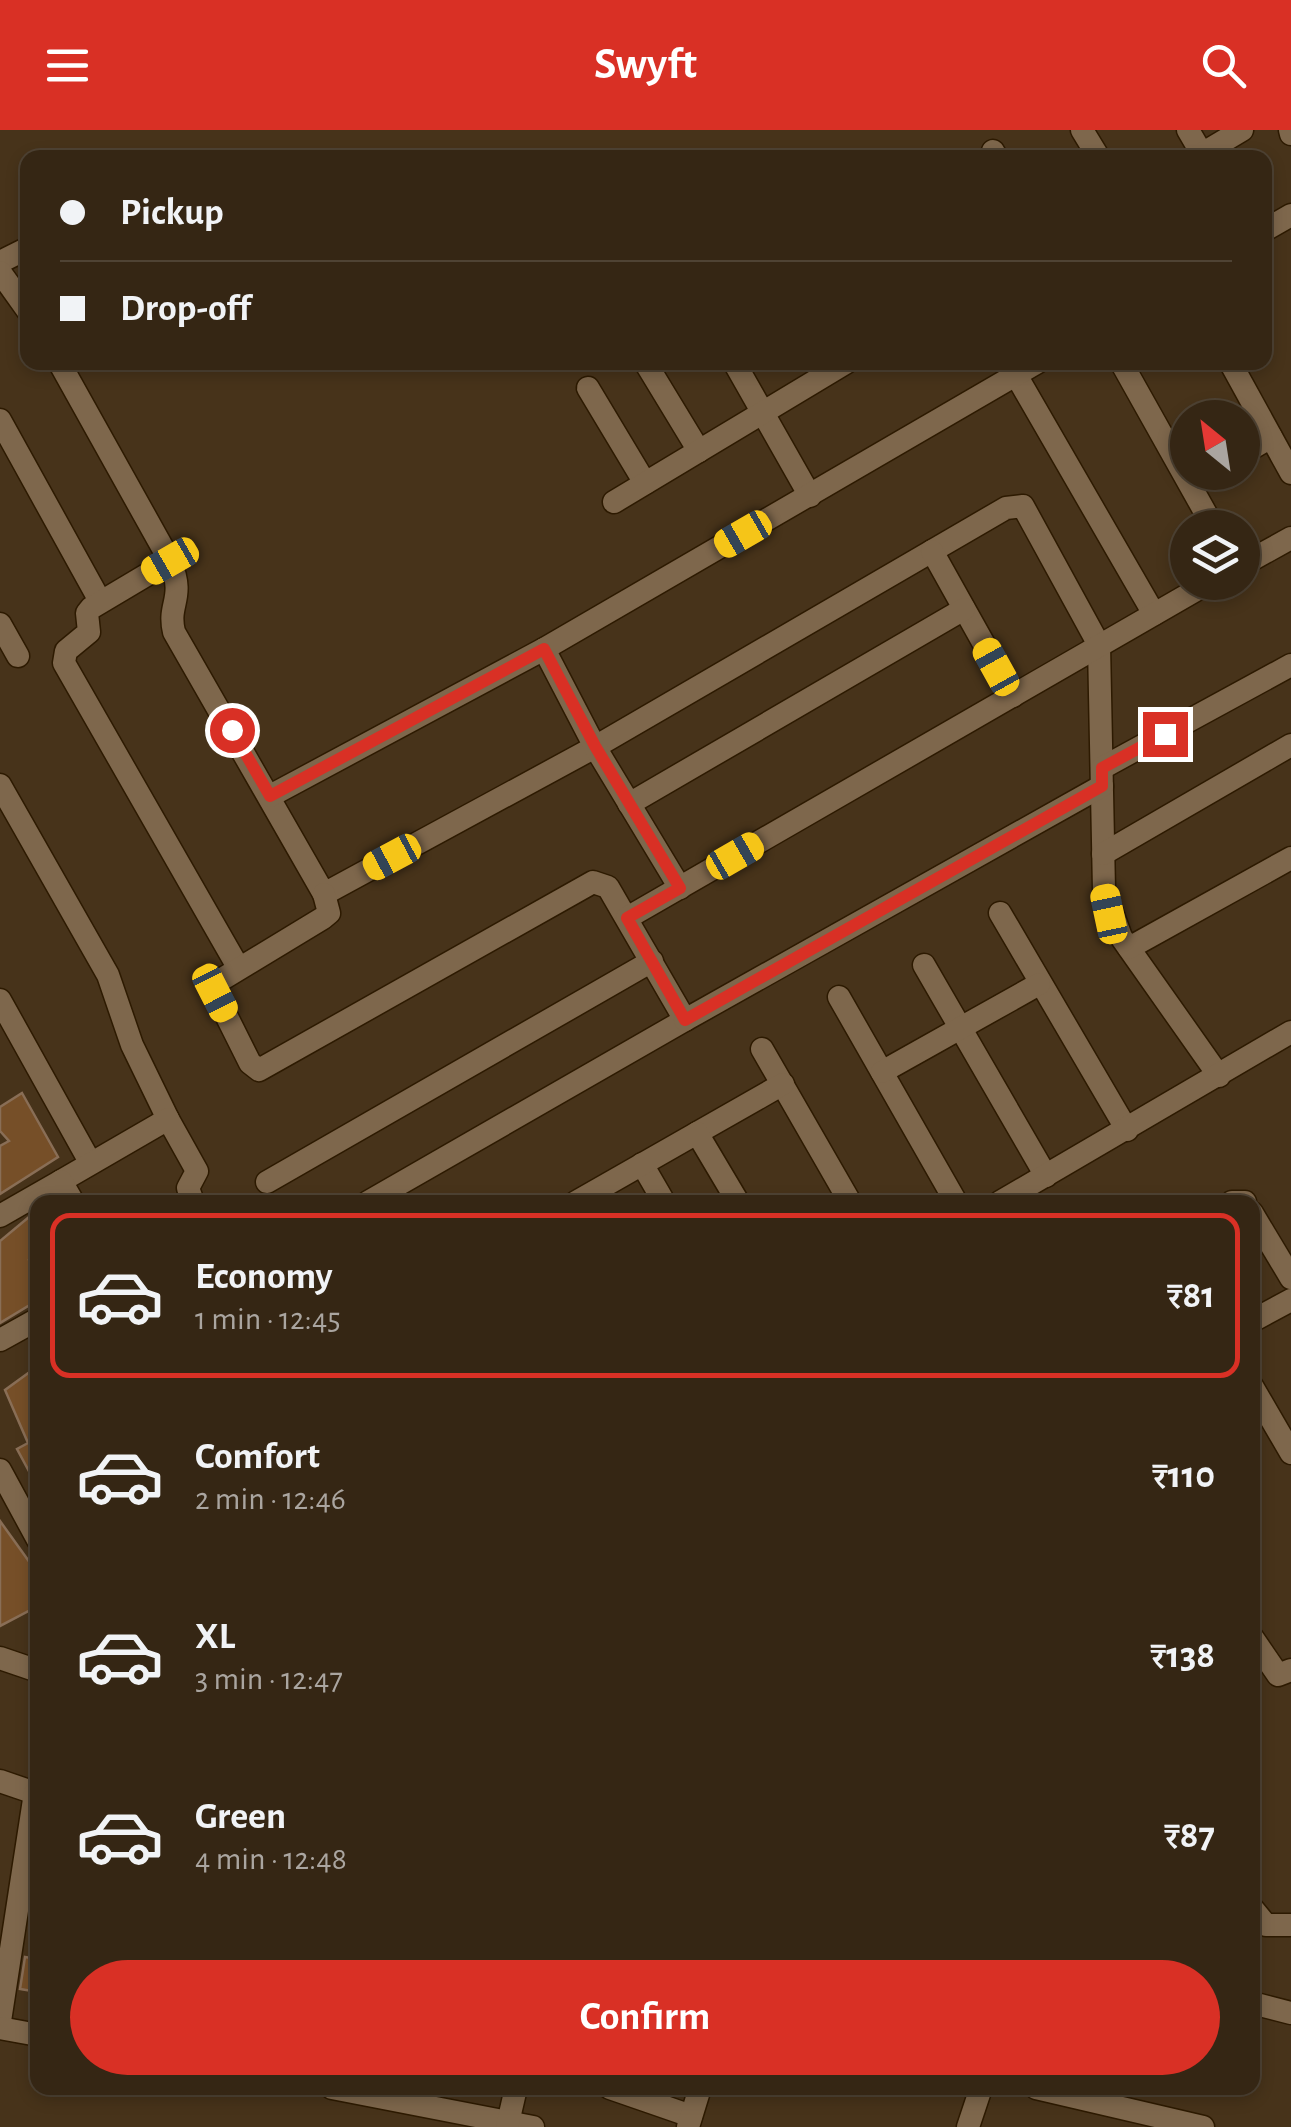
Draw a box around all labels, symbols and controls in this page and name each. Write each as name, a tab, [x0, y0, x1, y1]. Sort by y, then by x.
icon: menu	[40, 38, 95, 93]
icon: search	[1196, 38, 1251, 93]
text: Swyft	[594, 42, 697, 87]
text: Pickup	[120, 194, 224, 232]
text: Drop-off	[120, 290, 251, 328]
north arrow	[1170, 400, 1260, 490]
map controls	[1170, 400, 1260, 600]
car	[710, 506, 776, 562]
button: layers	[1170, 510, 1260, 600]
car	[137, 533, 203, 589]
car	[968, 633, 1024, 701]
route start	[210, 708, 255, 753]
route end	[1143, 712, 1188, 757]
car	[702, 828, 768, 884]
car	[358, 830, 426, 884]
car	[1088, 882, 1130, 946]
car	[188, 959, 242, 1027]
icon: car	[75, 1251, 165, 1341]
text: Economy	[195, 1258, 333, 1296]
text: ₹81	[1167, 1277, 1215, 1315]
text: 1 min · 12:45	[195, 1303, 341, 1335]
icon: car	[75, 1431, 165, 1521]
text: Comfort	[195, 1438, 320, 1476]
text: ₹110	[1152, 1457, 1215, 1495]
text: 2 min · 12:46	[195, 1483, 346, 1515]
icon: car	[75, 1611, 165, 1701]
text: XL	[195, 1618, 235, 1656]
text: ₹138	[1150, 1637, 1215, 1675]
text: 3 min · 12:47	[195, 1663, 343, 1695]
icon: car	[75, 1791, 165, 1881]
text: Green	[195, 1798, 286, 1836]
text: ₹87	[1164, 1817, 1215, 1855]
text: 4 min · 12:48	[195, 1843, 347, 1875]
button: Confirm	[70, 1960, 1220, 2075]

